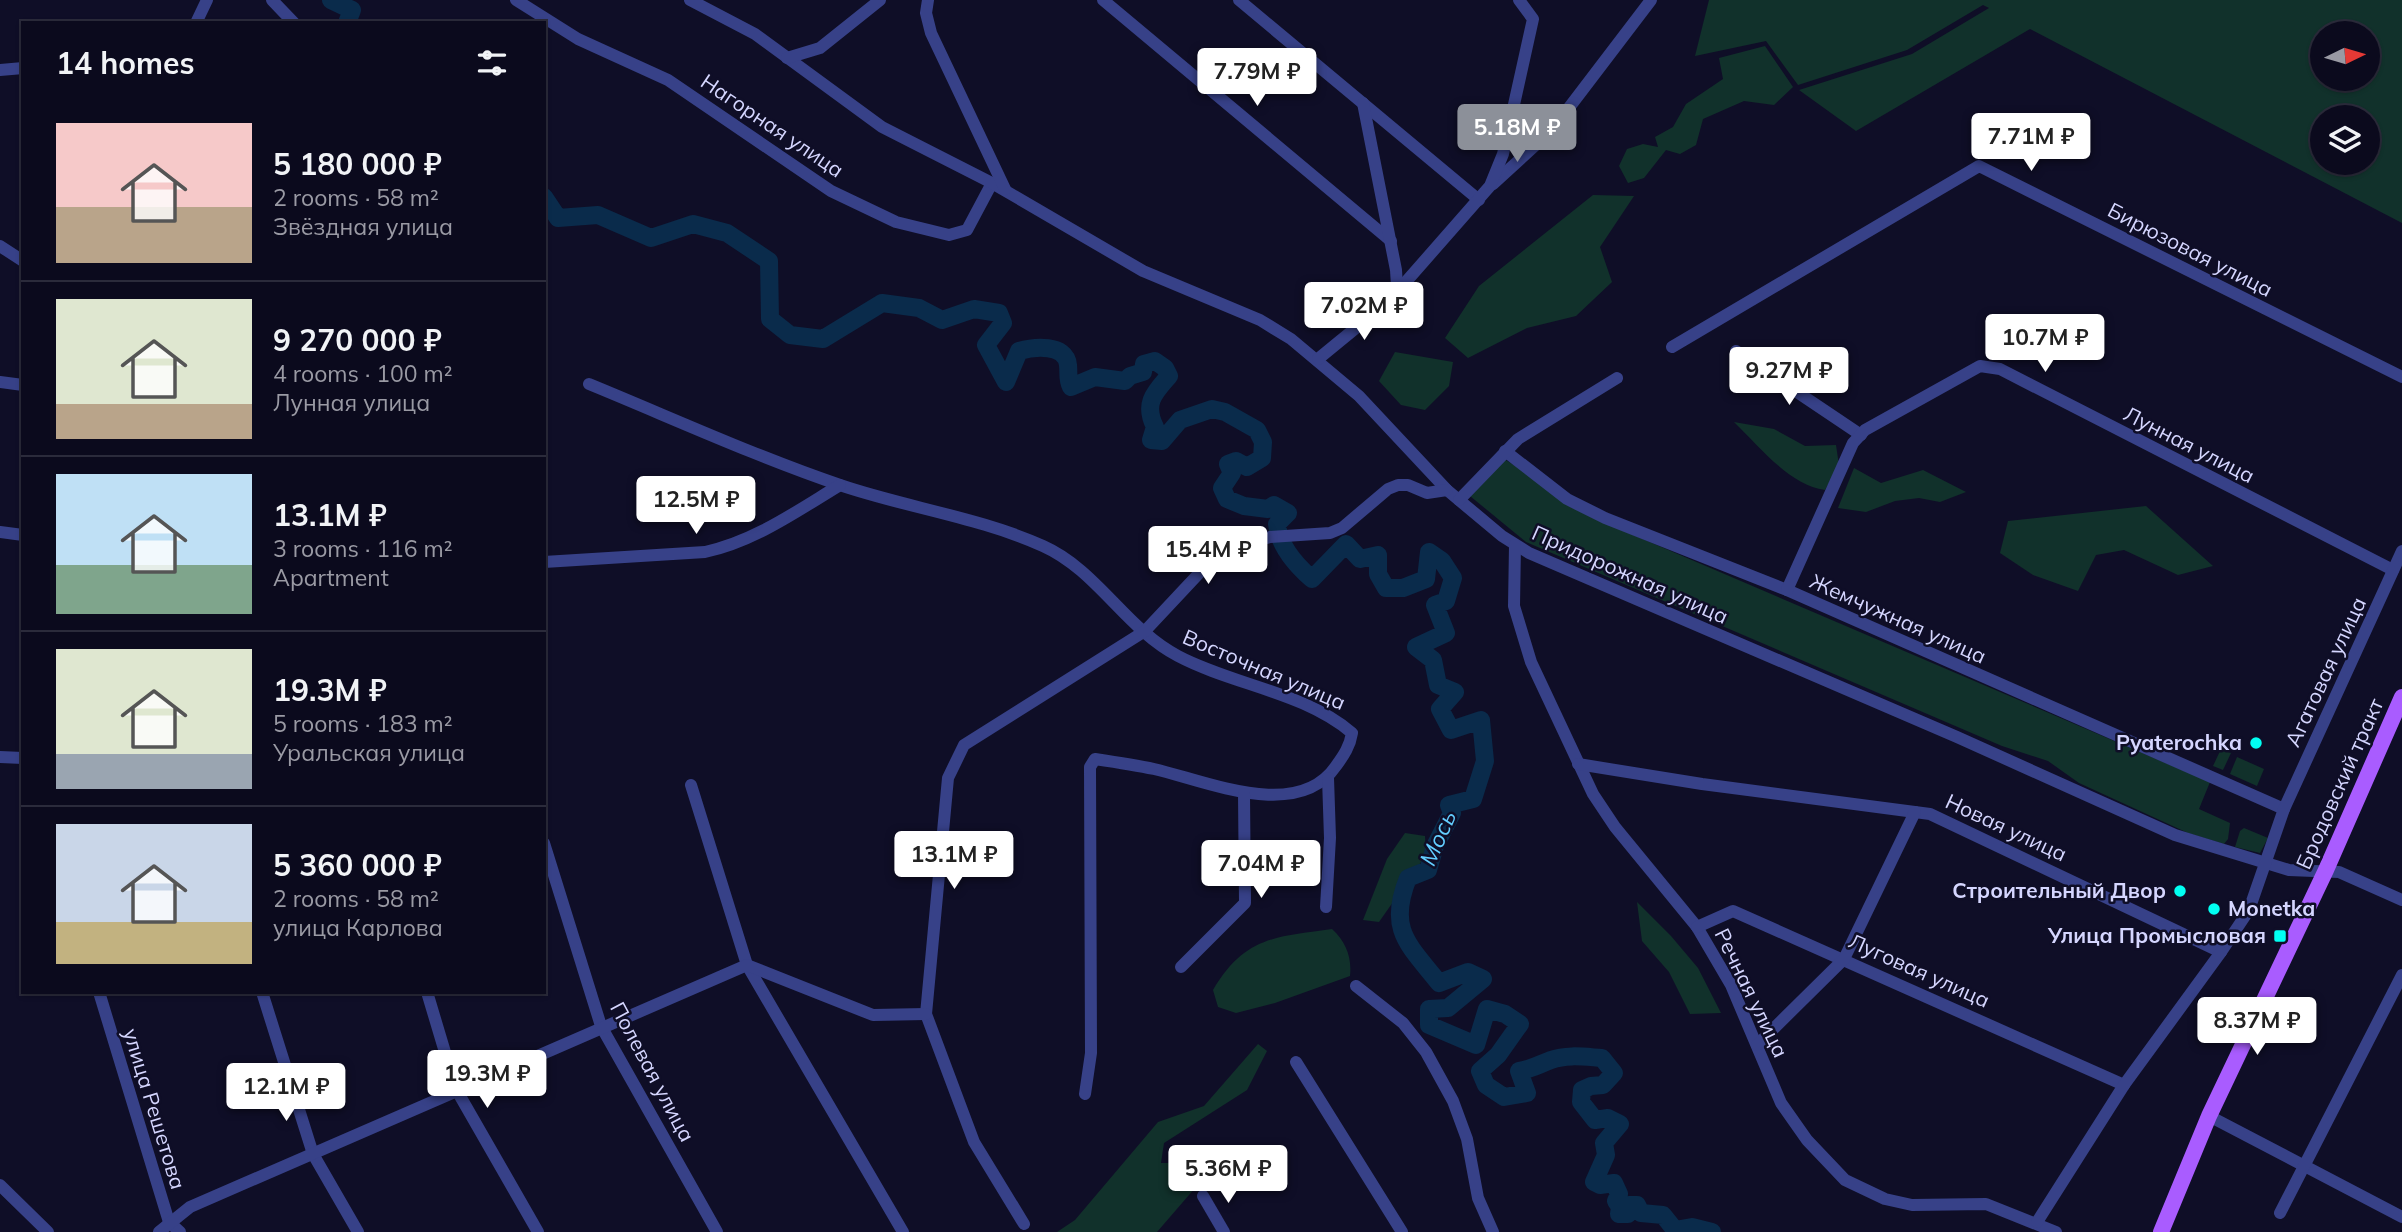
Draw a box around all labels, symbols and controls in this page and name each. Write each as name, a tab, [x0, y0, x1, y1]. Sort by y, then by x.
north arrow	[2310, 21, 2380, 91]
map controls	[2310, 21, 2380, 175]
text: 14 homes	[56, 44, 195, 82]
icon: filters	[473, 44, 511, 82]
pin: 7.79M ₽	[1192, 48, 1322, 108]
text: 7.79M ₽	[1213, 56, 1301, 85]
street label: Нагорная улица	[696, 68, 849, 183]
pin: 5.18M ₽	[1452, 104, 1582, 164]
button: layers	[2310, 105, 2380, 175]
text: 5.18M ₽	[1473, 112, 1561, 141]
pin: 7.71M ₽	[1966, 114, 2096, 173]
text: 7.71M ₽	[1987, 121, 2075, 150]
text: 5 180 000 ₽	[273, 145, 442, 183]
icon: home	[112, 151, 196, 235]
text: 2 rooms · 58 m²	[273, 183, 439, 212]
street label: Бирюзовая улица	[2104, 196, 2277, 302]
text: Звёздная улица	[273, 212, 453, 241]
pin: 7.02M ₽	[1299, 282, 1429, 342]
text: 7.02M ₽	[1320, 290, 1408, 319]
pin: 10.7M ₽	[1980, 314, 2110, 374]
text: 9 270 000 ₽	[273, 321, 442, 359]
text: 10.7M ₽	[2001, 322, 2089, 351]
icon: home	[112, 327, 196, 411]
pin: 9.27M ₽	[1724, 348, 1854, 407]
text: 9.27M ₽	[1745, 355, 1833, 384]
text: 4 rooms · 100 m²	[273, 359, 453, 388]
text: Лунная улица	[273, 388, 430, 417]
street label: Лунная улица	[2120, 400, 2259, 488]
pin: 12.5M ₽	[631, 476, 761, 536]
text: 12.5M ₽	[652, 484, 740, 513]
text: 13.1M ₽	[273, 496, 387, 534]
icon: home	[112, 502, 196, 586]
street label: Придорожная улица	[1528, 519, 1732, 629]
pin: 15.4M ₽	[1143, 526, 1273, 586]
text: 3 rooms · 116 m²	[273, 534, 453, 563]
text: 15.4M ₽	[1164, 534, 1252, 563]
text: Apartment	[273, 563, 389, 592]
street label: Жемчужная улица	[1806, 568, 1991, 669]
street label: Агатовая улица	[2279, 593, 2371, 751]
street label: Восточная улица	[1179, 623, 1350, 715]
text: 19.3M ₽	[273, 671, 387, 709]
icon: home	[112, 677, 196, 761]
street label: Бродовский тракт	[2290, 694, 2389, 873]
text: 5 rooms · 183 m²	[273, 709, 453, 738]
place label: Pyaterochka	[2116, 729, 2242, 755]
marker: Pyaterochka	[2248, 735, 2264, 751]
text: Уральская улица	[273, 738, 465, 767]
street label: Новая улица	[1942, 788, 2071, 867]
water label: Мось	[1413, 806, 1462, 870]
pin: 13.1M ₽	[889, 832, 1019, 891]
text: 13.1M ₽	[910, 839, 998, 868]
pin: 7.04M ₽	[1196, 841, 1326, 900]
text: 5 360 000 ₽	[273, 846, 442, 884]
text: 7.04M ₽	[1217, 848, 1305, 877]
icon: home	[112, 852, 196, 936]
place label: Строительный Двор	[1952, 877, 2166, 903]
marker: Строительный Двор	[2172, 883, 2188, 899]
text: 2 rooms · 58 m²	[273, 884, 439, 913]
place label: Monetka	[2228, 895, 2315, 921]
marker: Monetka	[2206, 901, 2222, 917]
text: улица Карлова	[273, 913, 443, 942]
place label: Улица Промысловая	[2047, 922, 2266, 948]
street label: Речная улица	[1709, 924, 1794, 1061]
street label: Луговая улица	[1845, 927, 1994, 1013]
marker: Улица Промысловая	[2272, 928, 2288, 944]
street label: Полевая улица	[605, 997, 701, 1146]
pin: 8.37M ₽	[2192, 998, 2322, 1057]
text: 8.37M ₽	[2213, 1005, 2301, 1034]
street label: улица Решетова	[118, 1025, 192, 1192]
pin: 19.3M ₽	[422, 1050, 552, 1110]
text: 19.3M ₽	[443, 1058, 531, 1087]
pin: 12.1M ₽	[221, 1064, 351, 1123]
text: 12.1M ₽	[242, 1071, 330, 1100]
pin: 5.36M ₽	[1163, 1146, 1293, 1205]
text: 5.36M ₽	[1184, 1153, 1272, 1182]

